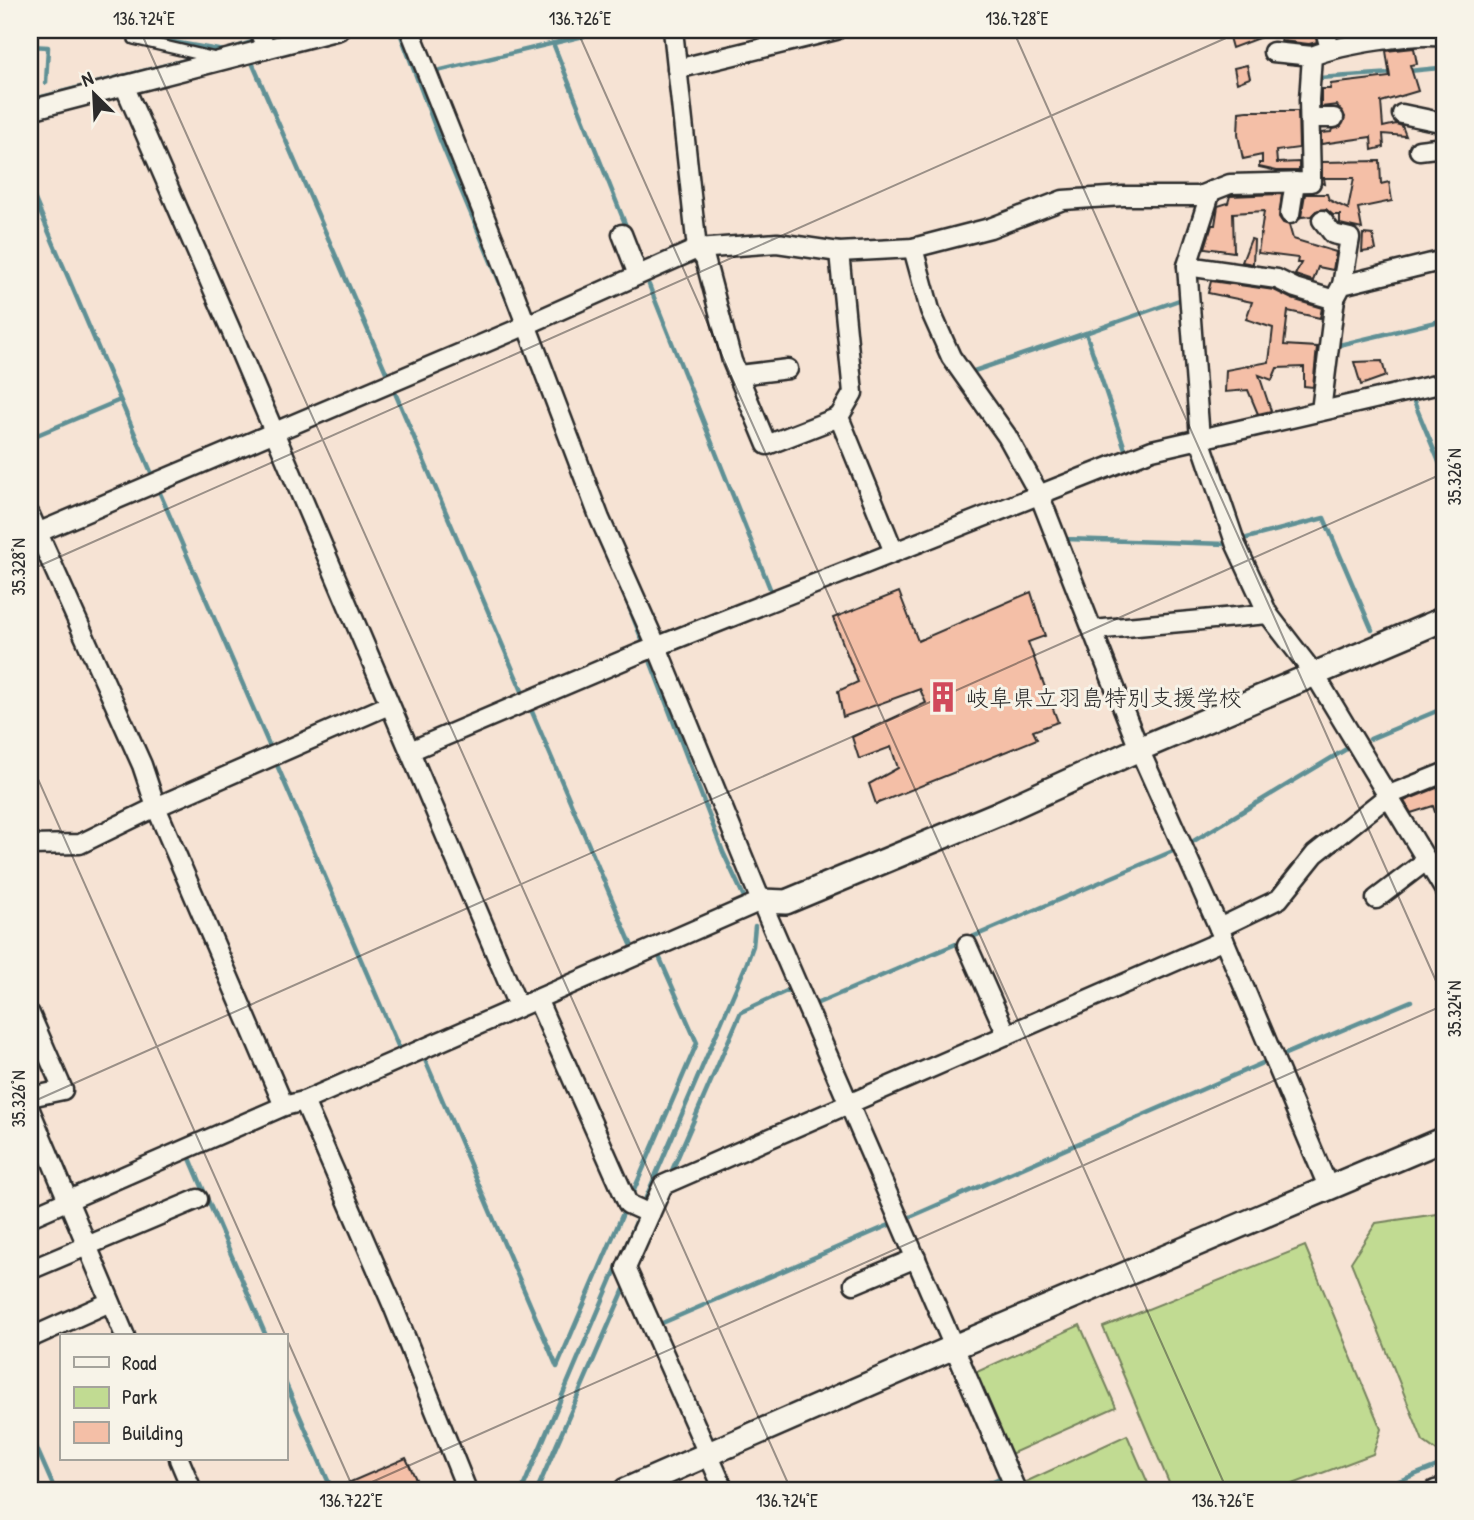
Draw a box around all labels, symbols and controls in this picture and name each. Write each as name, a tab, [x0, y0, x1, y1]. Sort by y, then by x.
text: 136.724°E	[113, 6, 175, 31]
text: 136.726°E	[549, 6, 611, 31]
text: 136.728°E	[986, 6, 1048, 31]
north arrow	[60, 60, 130, 130]
text: N	[77, 65, 97, 92]
text: 35.326°N	[1442, 449, 1467, 505]
text: 35.328°N	[6, 538, 31, 596]
building icon: 岐阜県立羽島特別支援学校	[926, 680, 960, 714]
place label: 岐阜県立羽島特別支援学校	[966, 682, 1242, 713]
text: 35.324°N	[1442, 981, 1467, 1037]
text: 35.326°N	[6, 1071, 31, 1127]
legend	[60, 1334, 287, 1460]
text: Road	[122, 1348, 156, 1377]
text: Park	[122, 1382, 157, 1411]
text: Building	[122, 1418, 183, 1447]
text: 136.722°E	[319, 1488, 383, 1513]
text: 136.724°E	[756, 1488, 818, 1513]
text: 136.726°E	[1192, 1488, 1254, 1513]

